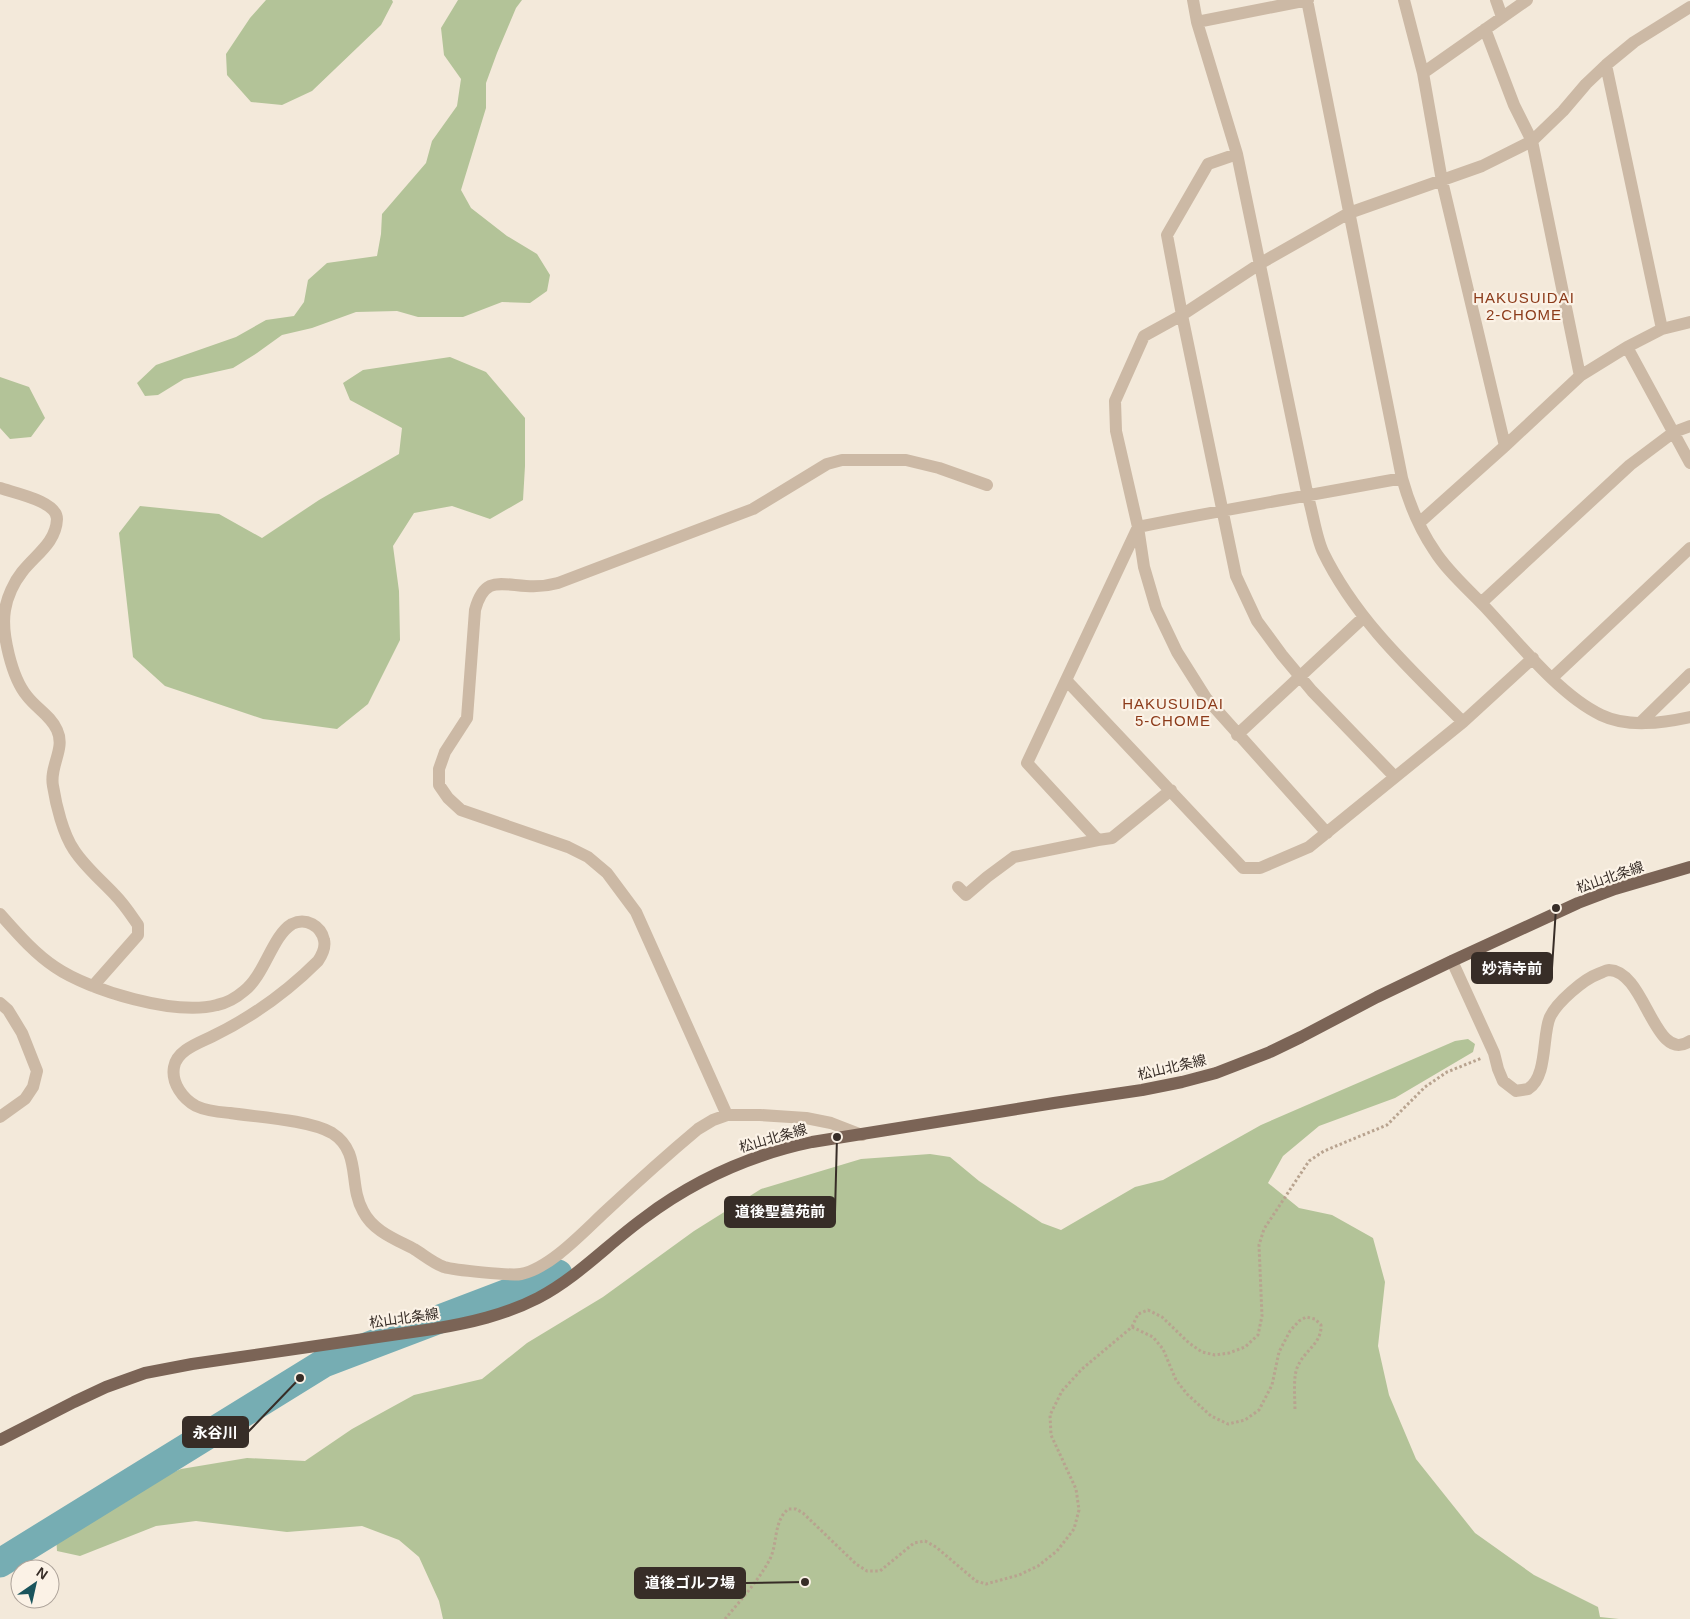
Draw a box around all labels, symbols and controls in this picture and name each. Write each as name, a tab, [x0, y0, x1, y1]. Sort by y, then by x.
district label: HAKUSUIDAI 2-CHOME	[1473, 289, 1575, 323]
district label: HAKUSUIDAI 5-CHOME	[1122, 695, 1224, 729]
street label: 松山北条線	[1574, 858, 1646, 896]
callout: 妙清寺前	[1472, 953, 1552, 983]
text: 妙清寺前	[1482, 960, 1542, 977]
street label: 松山北条線	[1136, 1051, 1208, 1083]
street label: 松山北条線	[737, 1121, 809, 1155]
callout: 道後聖墓苑前	[725, 1197, 835, 1227]
text: 道後聖墓苑前	[735, 1203, 825, 1220]
street label: 松山北条線	[368, 1305, 440, 1331]
callout: 永谷川	[183, 1417, 248, 1447]
text: 永谷川	[192, 1424, 238, 1441]
north arrow	[10, 1559, 60, 1609]
text: N	[34, 1564, 51, 1583]
callout: 道後ゴルフ場	[635, 1568, 745, 1598]
text: 道後ゴルフ場	[645, 1574, 735, 1591]

